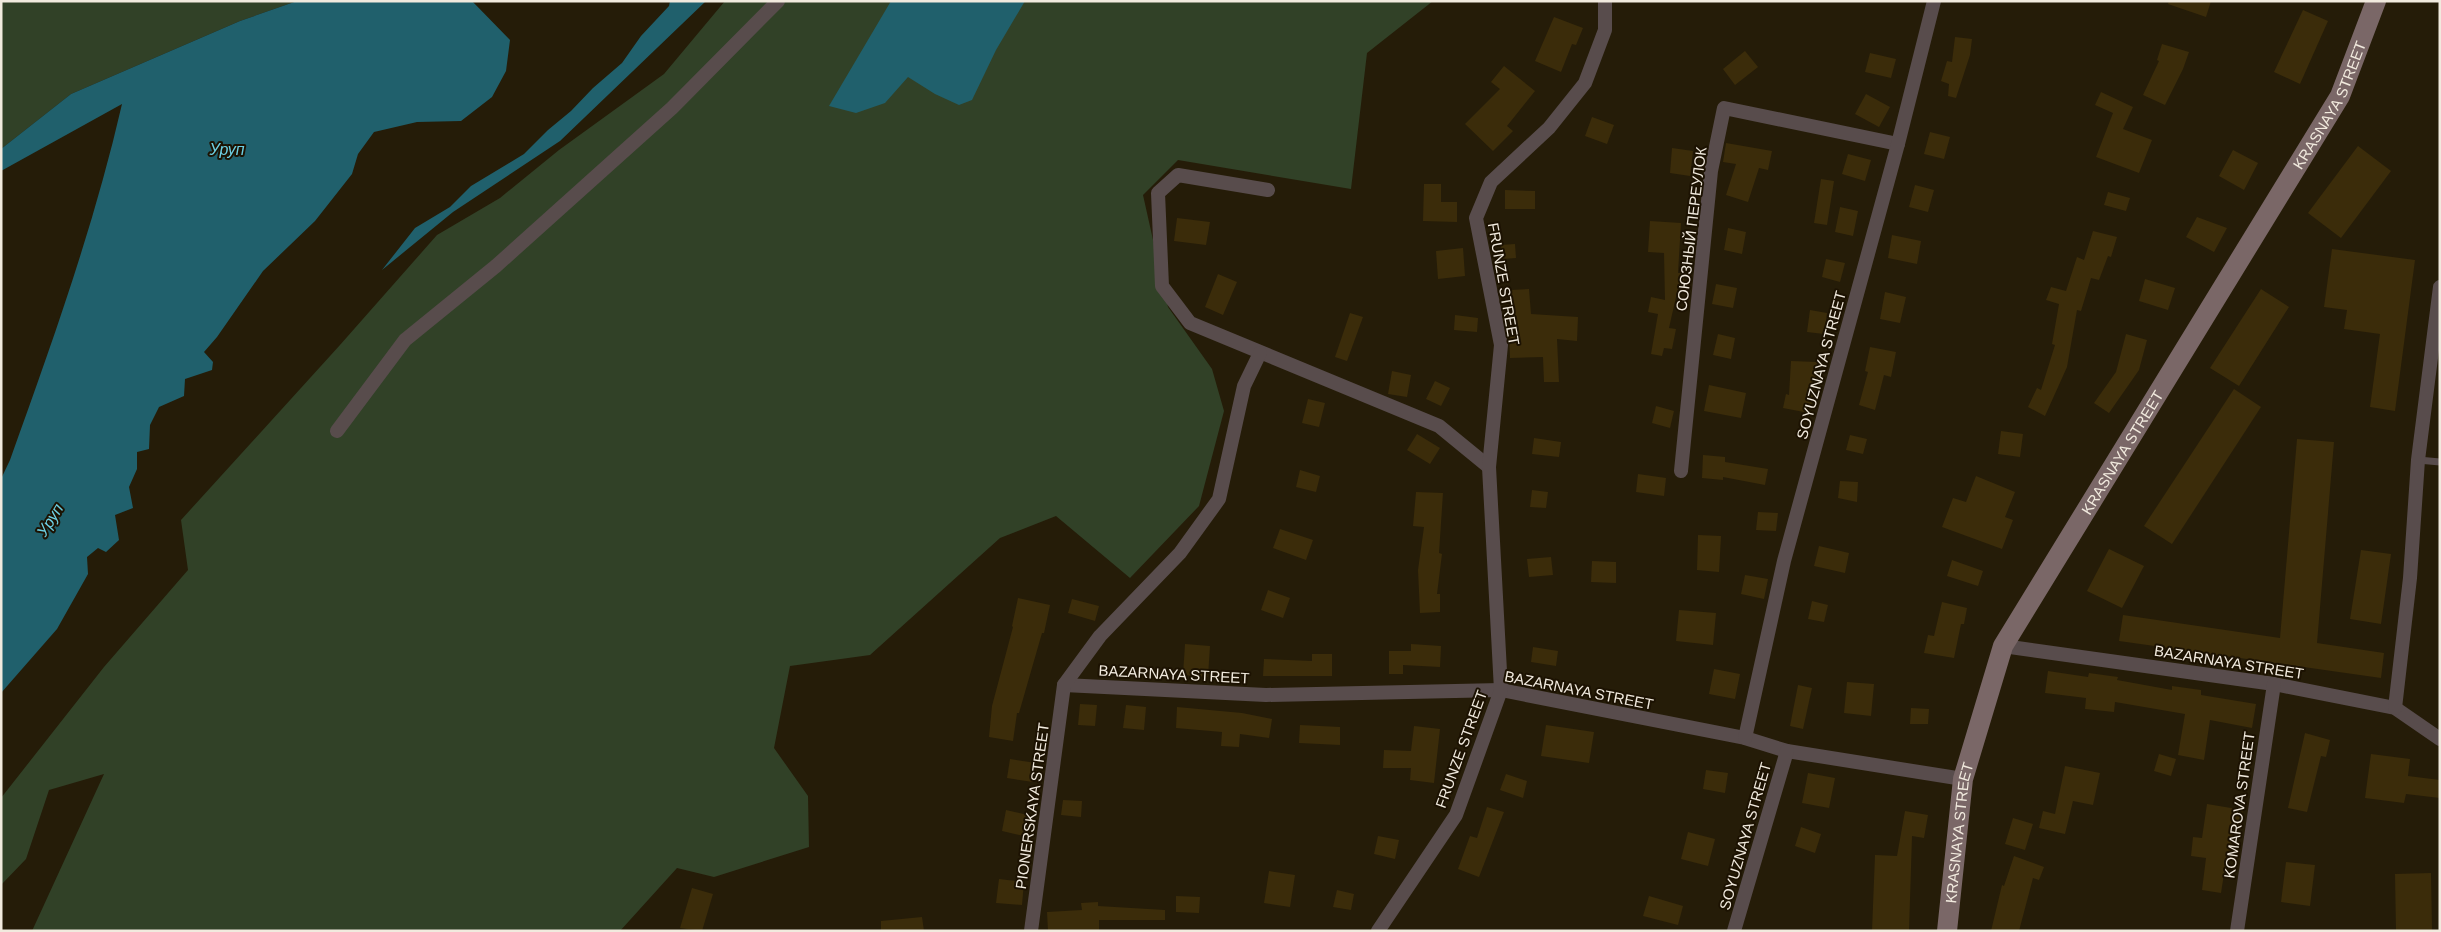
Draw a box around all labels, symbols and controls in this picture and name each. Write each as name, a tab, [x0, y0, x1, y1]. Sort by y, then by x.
street label: KRASNAYA STREET	[2289, 38, 2369, 172]
water label: Уруп	[208, 141, 245, 158]
street label: СОЮЗНЫЙ ПЕРЕУЛОК	[1672, 146, 1710, 312]
street label: FRUNZE STREET	[1485, 221, 1523, 347]
street label: SOYUZNAYA STREET	[1793, 289, 1849, 441]
street label: KRASNAYA STREET	[2077, 387, 2166, 517]
water label: Уруп	[33, 500, 67, 540]
street label: BAZARNAYA STREET	[2153, 642, 2305, 682]
street label: BAZARNAYA STREET	[1098, 662, 1250, 686]
street label: BAZARNAYA STREET	[1503, 667, 1655, 713]
street label: FRUNZE STREET	[1432, 688, 1490, 810]
street label: PIONERSKAYA STREET	[1012, 722, 1052, 890]
street label: KOMAROVA STREET	[2220, 730, 2258, 880]
street label: SOYUZNAYA STREET	[1716, 760, 1774, 912]
street label: KRASNAYA STREET	[1941, 760, 1976, 904]

